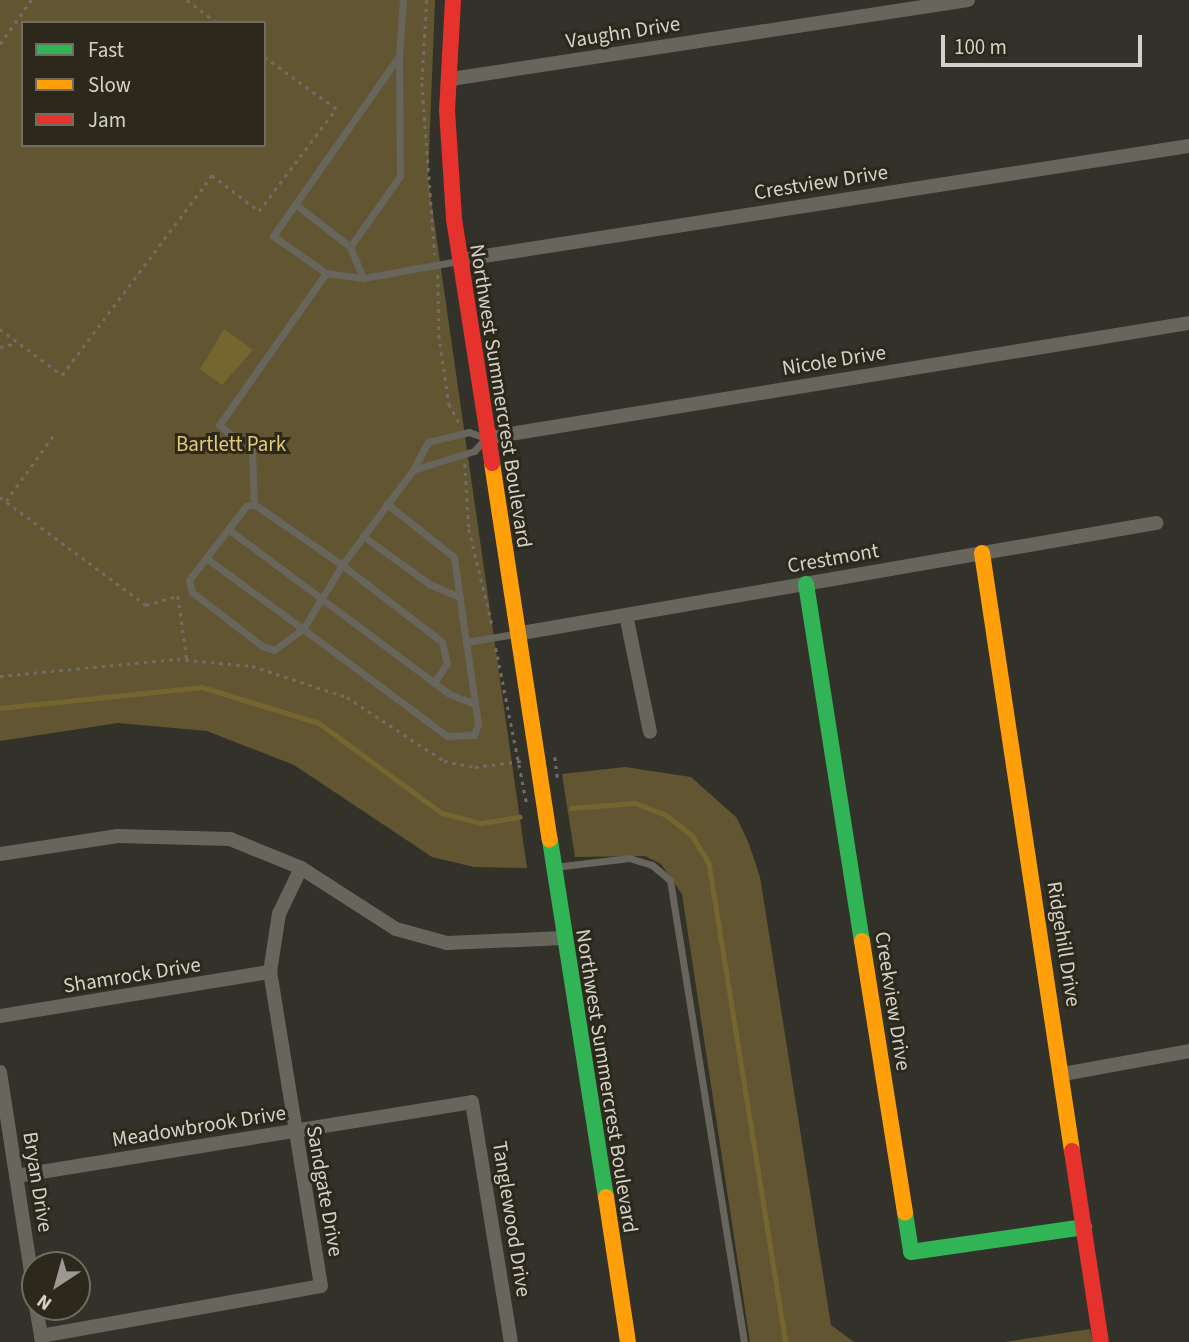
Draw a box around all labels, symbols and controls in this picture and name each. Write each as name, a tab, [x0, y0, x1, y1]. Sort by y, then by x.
street label: Vaughn Drive	[564, 11, 682, 53]
legend	[21, 21, 266, 147]
scale bar	[944, 21, 1145, 65]
text: 100 m	[954, 32, 1007, 62]
text: Fast	[88, 35, 124, 65]
text: Slow	[88, 70, 131, 100]
text: Jam	[88, 105, 126, 135]
street label: Crestview Drive	[752, 159, 890, 205]
street label: Northwest Summercrest Boulevard	[465, 242, 537, 550]
street label: Nicole Drive	[780, 339, 888, 381]
park label: Bartlett Park	[176, 431, 286, 457]
street label: Crestmont	[785, 538, 881, 578]
street label: Ridgehill Drive	[1042, 880, 1086, 1008]
street label: Northwest Summercrest Boulevard	[571, 927, 643, 1235]
street label: Creekview Drive	[870, 930, 916, 1072]
street label: Shamrock Drive	[61, 952, 203, 998]
street label: Meadowbrook Drive	[110, 1100, 288, 1152]
street label: Sandgate Drive	[301, 1124, 349, 1258]
street label: Bryan Drive	[18, 1130, 58, 1234]
street label: Tanglewood Drive	[487, 1139, 537, 1299]
north arrow	[21, 1251, 91, 1321]
text: N	[31, 1287, 58, 1316]

